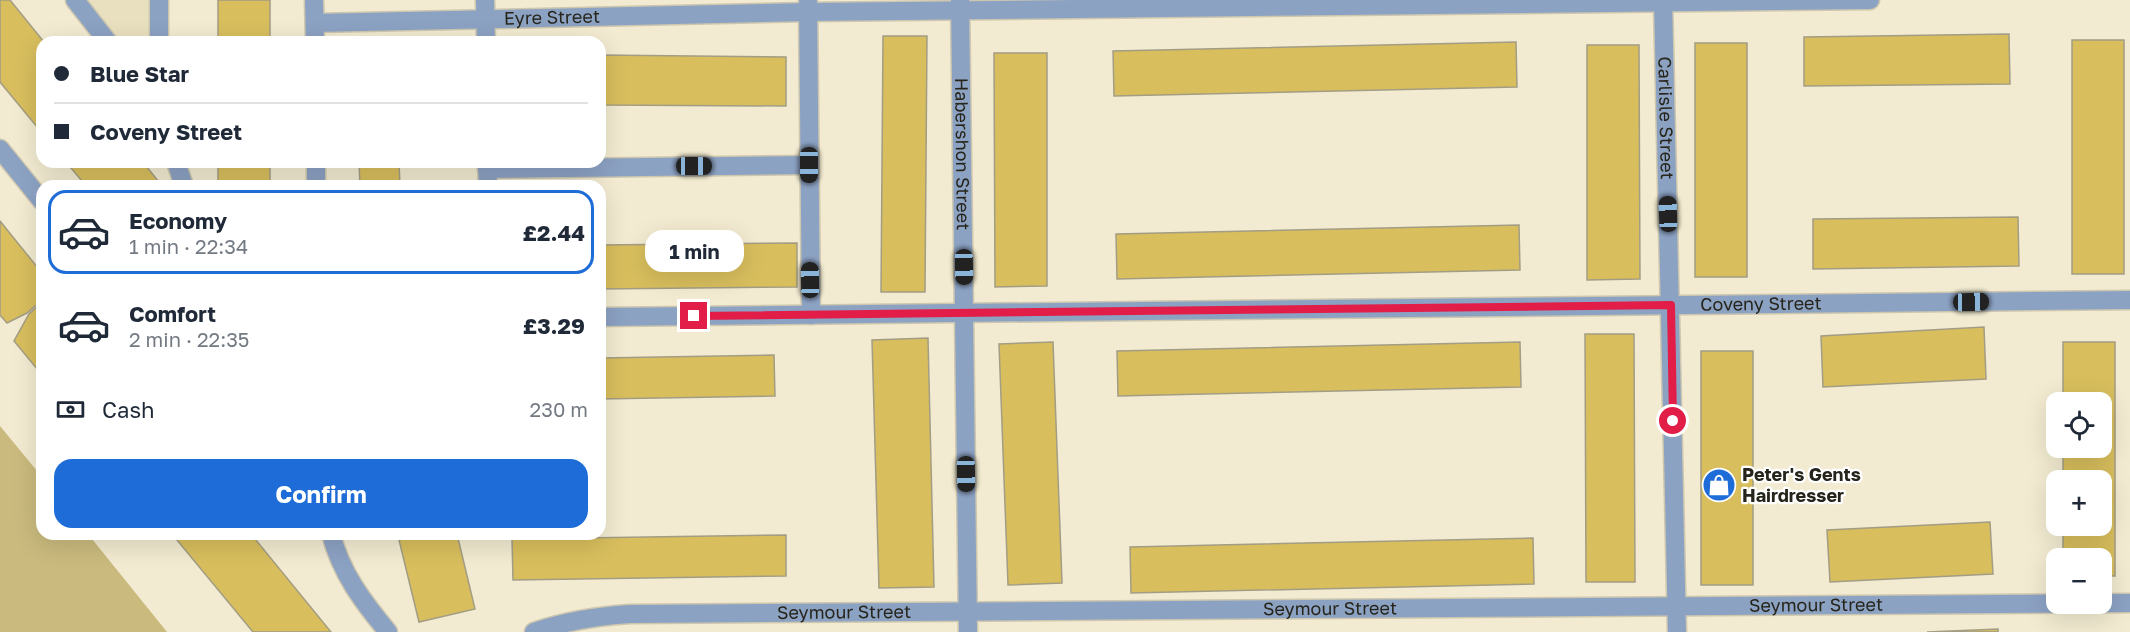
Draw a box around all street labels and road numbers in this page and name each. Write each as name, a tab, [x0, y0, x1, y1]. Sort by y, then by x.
street label: Eyre Street	[504, 5, 600, 29]
street label: Carlisle Street	[1654, 56, 1679, 180]
street label: Habershon Street	[951, 77, 975, 230]
street label: Coveny Street	[1700, 291, 1822, 315]
street label: Seymour Street	[1749, 593, 1883, 616]
street label: Seymour Street	[1263, 596, 1397, 619]
street label: Seymour Street	[777, 600, 911, 623]

